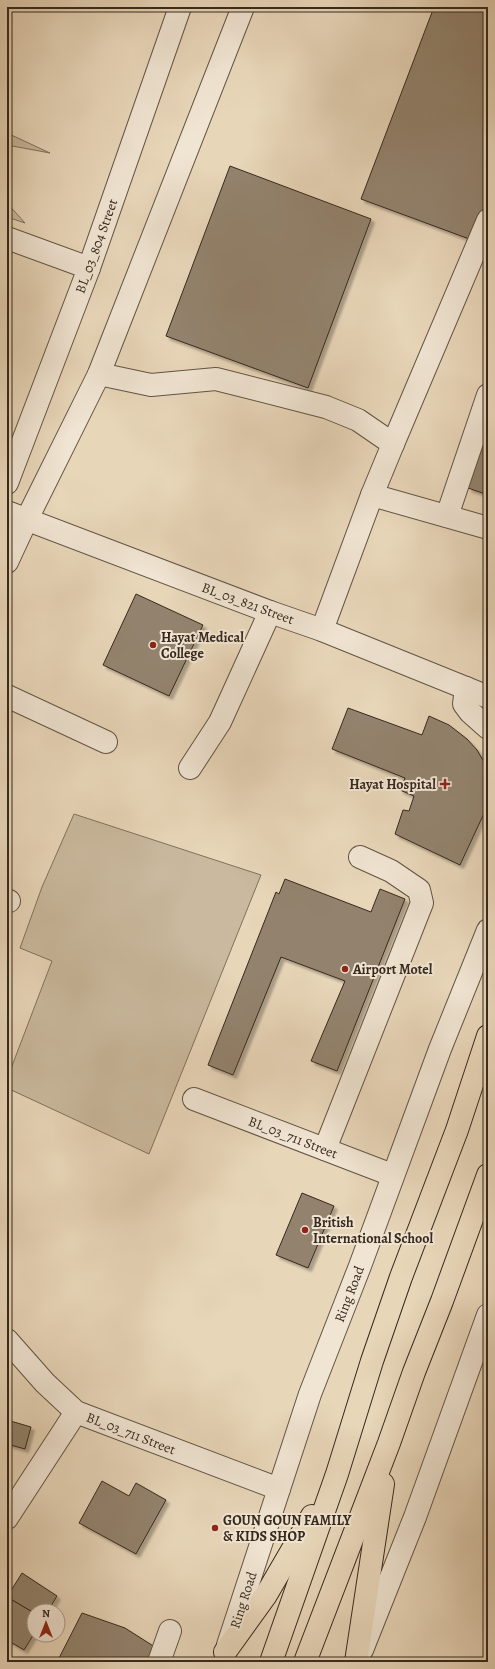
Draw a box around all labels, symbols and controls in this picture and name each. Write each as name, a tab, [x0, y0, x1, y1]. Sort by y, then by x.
street label: BL_03_804 Street	[71, 196, 123, 296]
street label: BL_03_821 Street	[199, 578, 297, 629]
place label: Hayat Medical College	[161, 628, 244, 663]
marker: Hayat Medical College	[148, 640, 158, 650]
place label: Hayat Hospital	[349, 775, 436, 794]
marker: Hayat Hospital	[439, 778, 451, 790]
place label: Airport Motel	[352, 960, 433, 979]
marker: Airport Motel	[340, 964, 350, 974]
street label: BL_03_711 Street	[245, 1112, 341, 1163]
place label: British International School	[313, 1213, 433, 1248]
marker: British International School	[300, 1225, 310, 1235]
street label: Ring Road	[330, 1263, 369, 1325]
street label: BL_03_711 Street	[83, 1408, 179, 1459]
place label: GOUN GOUN FAMILY & KIDS SHOP	[223, 1511, 352, 1546]
marker: GOUN GOUN FAMILY & KIDS SHOP	[210, 1523, 220, 1533]
street label: Ring Road	[225, 1569, 262, 1631]
north arrow	[26, 1603, 66, 1643]
text: N	[42, 1606, 50, 1621]

